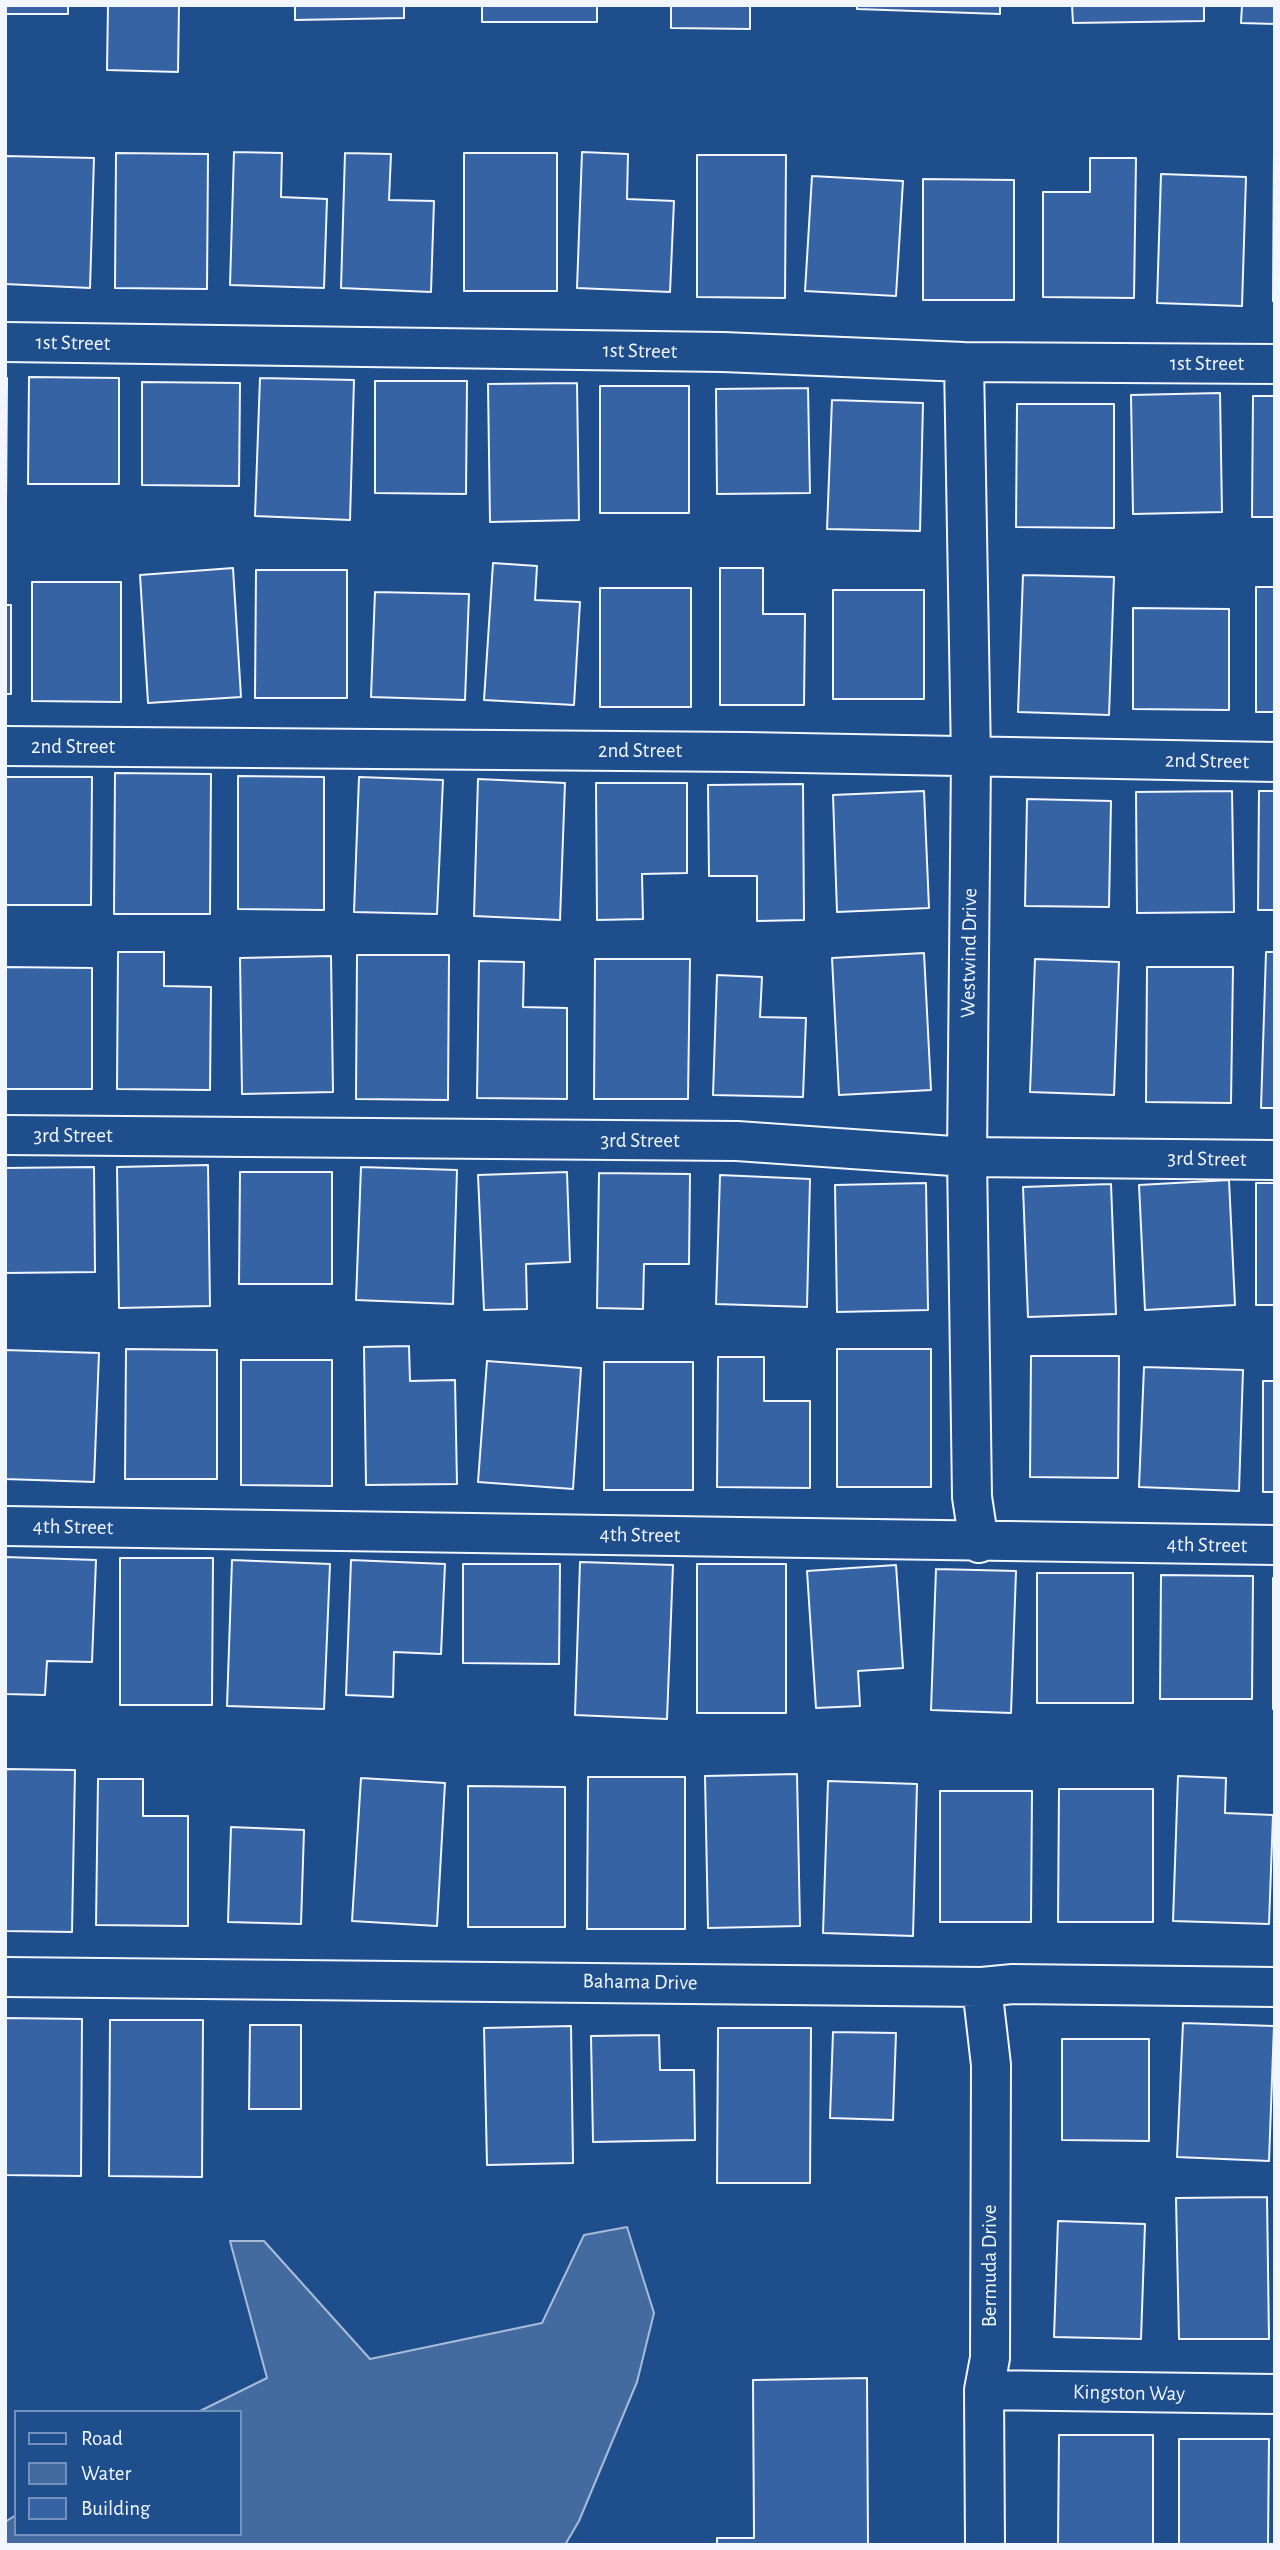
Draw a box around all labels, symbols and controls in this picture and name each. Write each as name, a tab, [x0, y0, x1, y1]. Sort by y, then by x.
street label: 1st Street	[35, 330, 111, 356]
street label: 1st Street	[602, 338, 678, 364]
street label: 1st Street	[1170, 351, 1244, 377]
street label: 2nd Street	[31, 734, 115, 760]
street label: 2nd Street	[598, 738, 682, 764]
street label: 2nd Street	[1165, 748, 1249, 774]
street label: Westwind Drive	[955, 888, 983, 1018]
street label: 3rd Street	[33, 1123, 113, 1149]
street label: 3rd Street	[600, 1128, 680, 1154]
street label: 3rd Street	[1167, 1146, 1247, 1172]
street label: 4th Street	[32, 1514, 114, 1540]
street label: 4th Street	[599, 1522, 681, 1548]
street label: 4th Street	[1166, 1532, 1248, 1558]
street label: Bahama Drive	[582, 1968, 698, 1996]
street label: Bermuda Drive	[977, 2205, 1003, 2327]
street label: Kingston Way	[1073, 2379, 1185, 2407]
legend	[14, 2410, 242, 2536]
text: Road	[81, 2428, 123, 2449]
text: Water	[81, 2463, 131, 2484]
text: Building	[81, 2498, 150, 2519]

